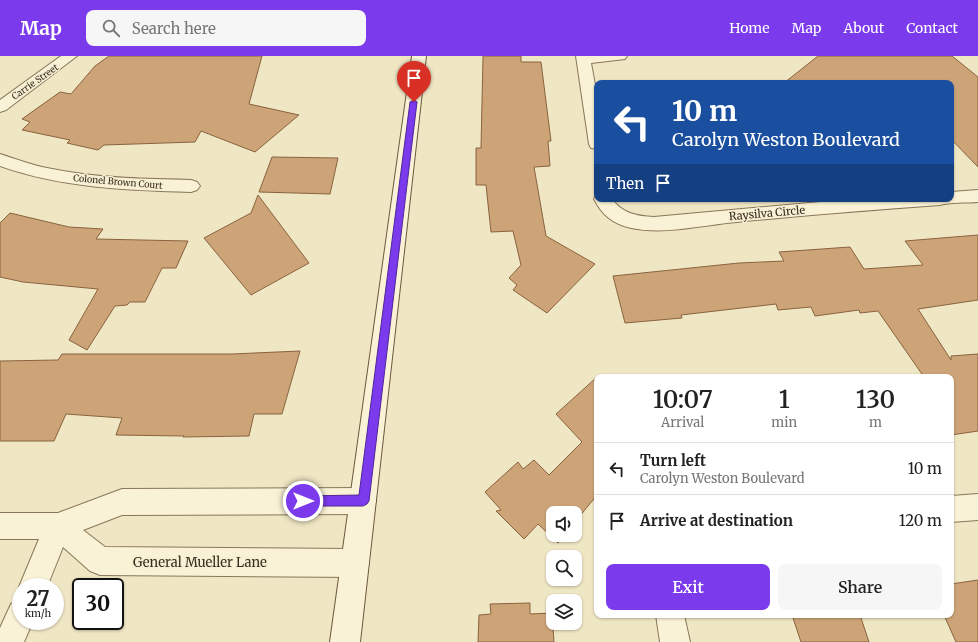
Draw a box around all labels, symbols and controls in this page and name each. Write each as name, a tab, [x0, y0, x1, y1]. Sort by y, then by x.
search box	[86, 10, 366, 46]
text: Map	[20, 16, 62, 40]
icon: search	[100, 17, 122, 39]
text: Search here	[132, 19, 216, 38]
text: Home	[729, 19, 770, 37]
text: Map	[792, 19, 821, 37]
text: About	[843, 19, 884, 37]
text: Contact	[906, 19, 958, 37]
street label: Carrie Street	[9, 61, 61, 102]
pin	[397, 61, 431, 102]
icon: arrive	[403, 67, 425, 89]
text: 10 m	[672, 93, 737, 129]
icon: left	[606, 96, 658, 148]
text: Carolyn Weston Boulevard	[672, 128, 900, 151]
street label: Colonel Brown Court	[73, 172, 164, 191]
icon: arrive	[652, 172, 674, 194]
text: Then	[606, 174, 644, 193]
street label: Raysilva Circle	[728, 203, 806, 223]
text: 10:07	[653, 384, 713, 415]
text: 1	[779, 384, 790, 415]
text: 130	[856, 384, 895, 415]
text: Arrival	[661, 414, 704, 431]
text: min	[771, 414, 797, 431]
text: m	[869, 414, 882, 431]
text: Turn left	[640, 451, 706, 470]
icon: left	[606, 458, 628, 480]
text: 10 m	[908, 459, 942, 478]
text: Carolyn Weston Boulevard	[640, 470, 805, 487]
position arrow	[282, 480, 324, 522]
map controls	[546, 506, 582, 630]
button: sound	[546, 506, 582, 542]
icon: arrive	[606, 510, 628, 532]
text: Arrive at destination	[640, 511, 793, 530]
text: 120 m	[899, 511, 942, 530]
button: search	[546, 550, 582, 586]
street label: General Mueller Lane	[133, 554, 267, 571]
button: Exit	[606, 564, 770, 610]
button: Share	[778, 564, 942, 610]
speed limit sign: 30	[72, 578, 124, 630]
text: 27	[26, 586, 50, 611]
button: layers	[546, 594, 582, 630]
text: km/h	[25, 607, 51, 620]

